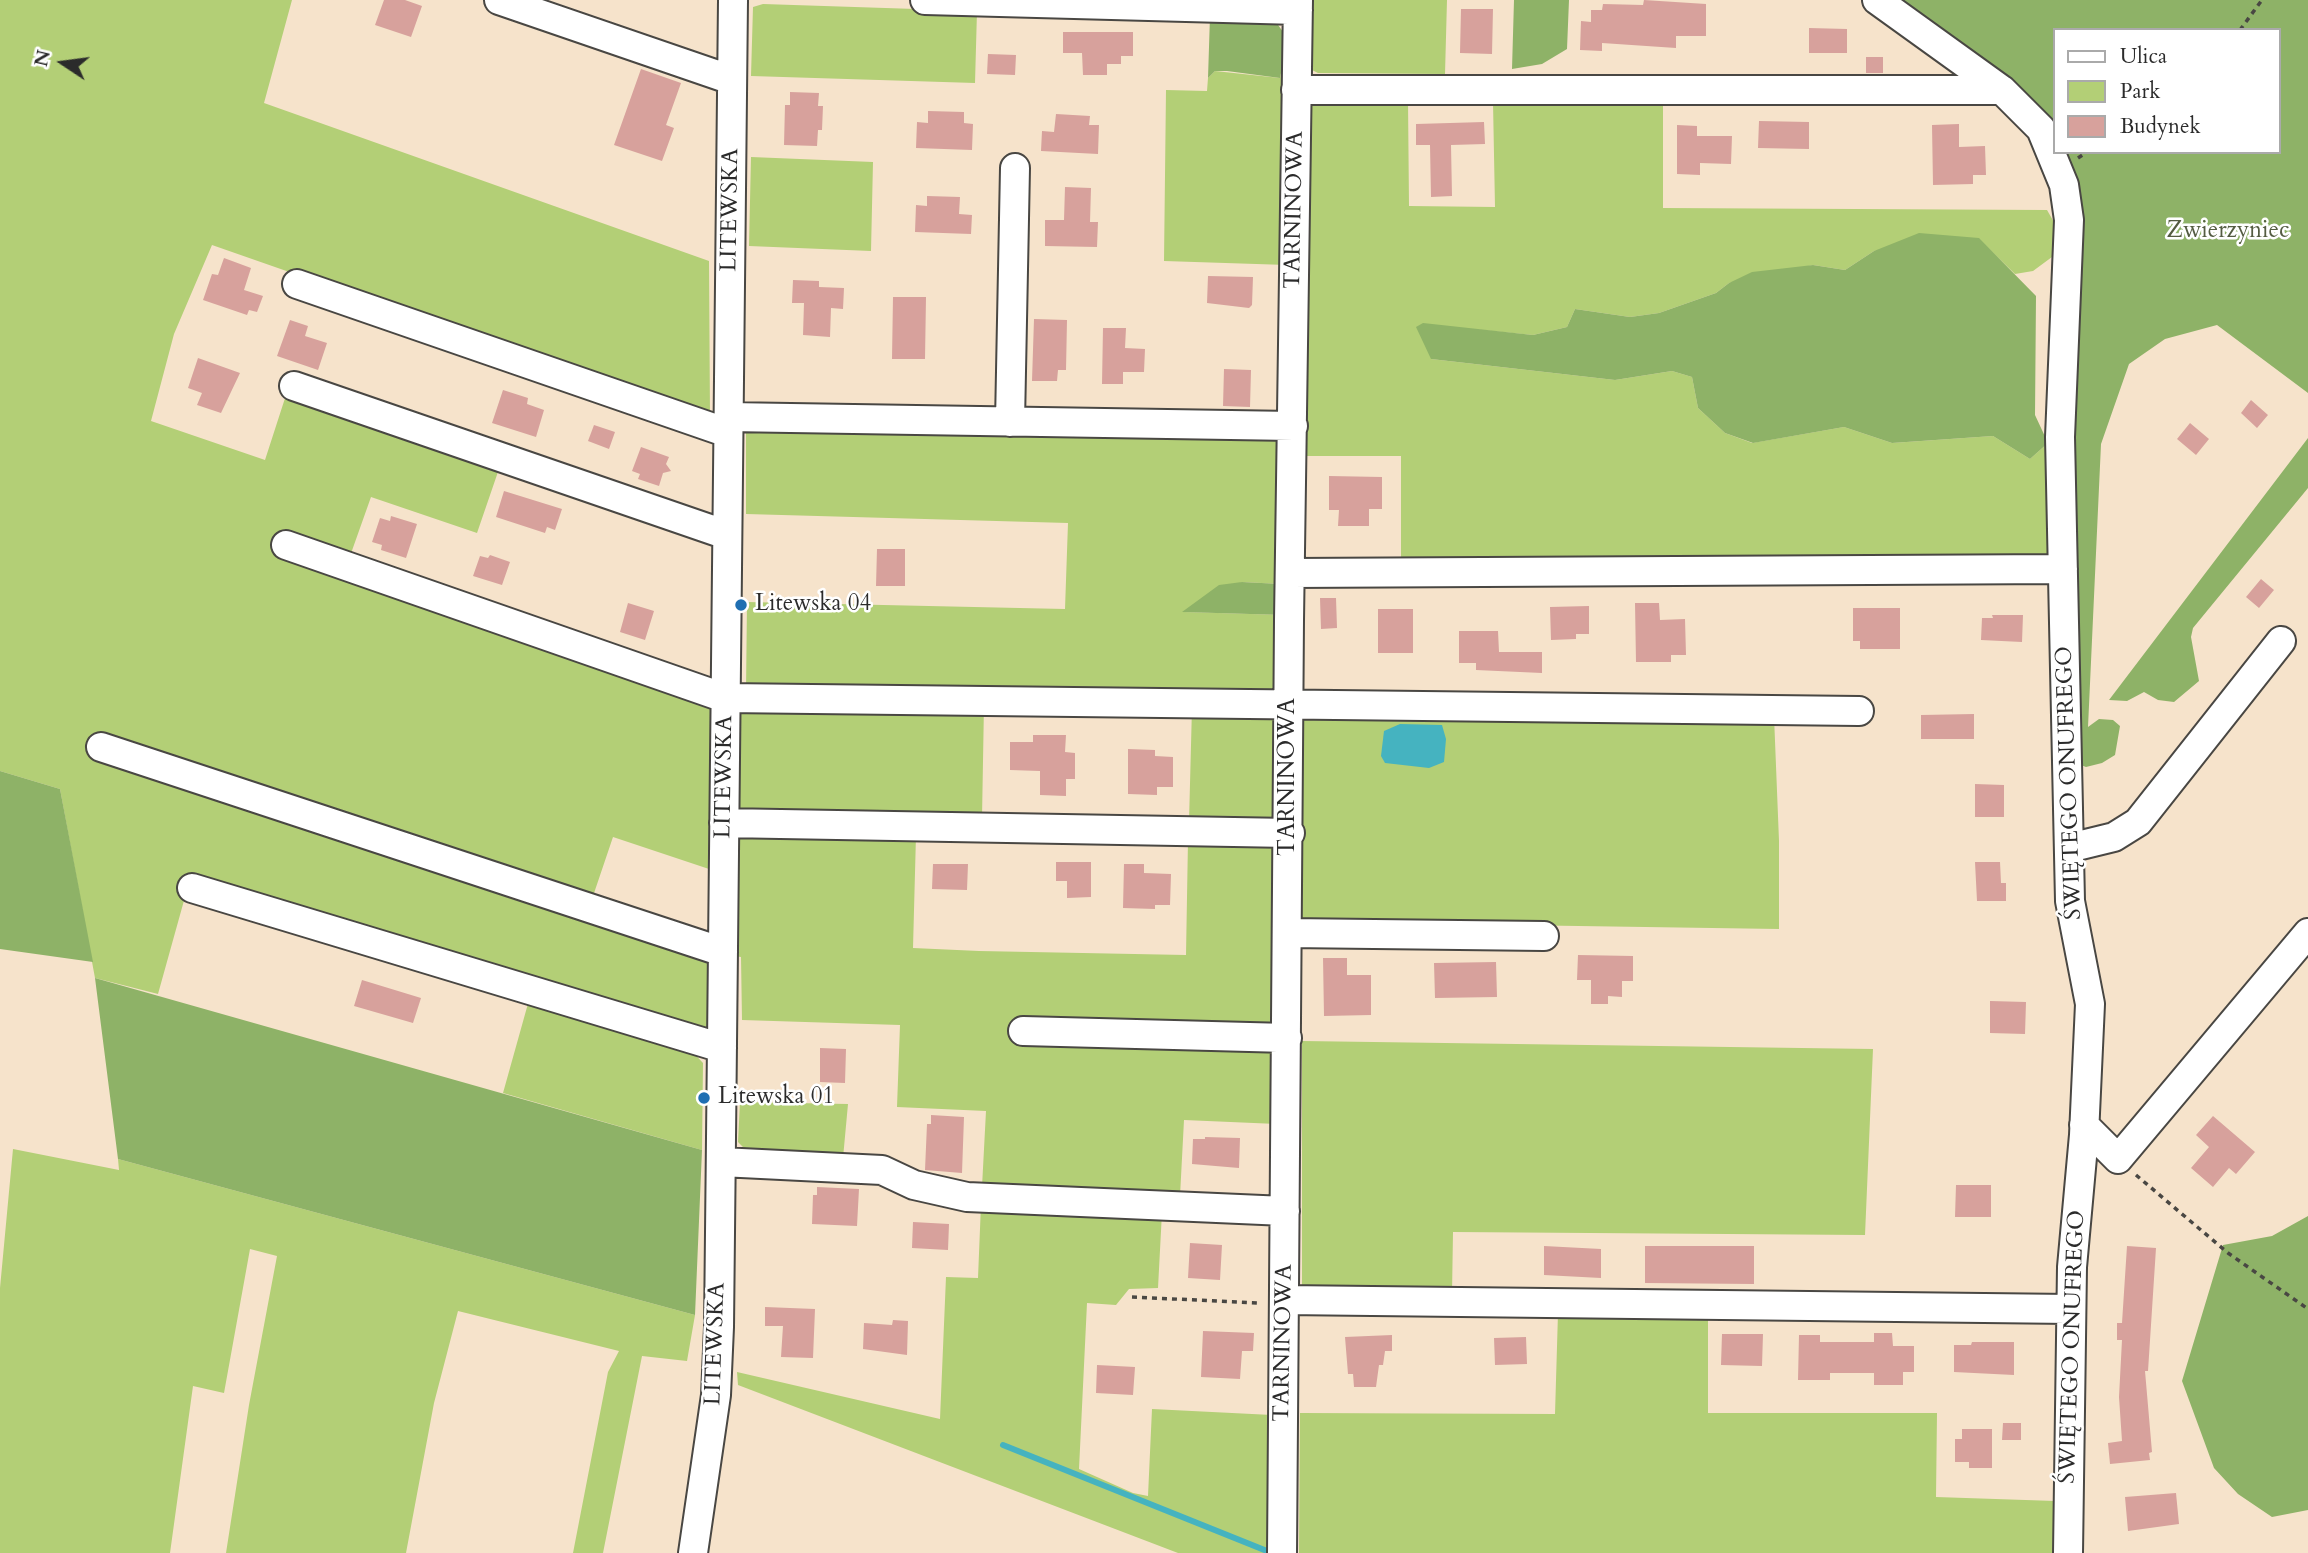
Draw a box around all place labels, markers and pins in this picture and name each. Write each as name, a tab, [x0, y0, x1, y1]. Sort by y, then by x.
place label: Litewska 04	[755, 591, 871, 619]
marker: Litewska 04	[733, 597, 749, 613]
place label: Litewska 01	[718, 1084, 834, 1112]
marker: Litewska 01	[696, 1090, 712, 1106]

